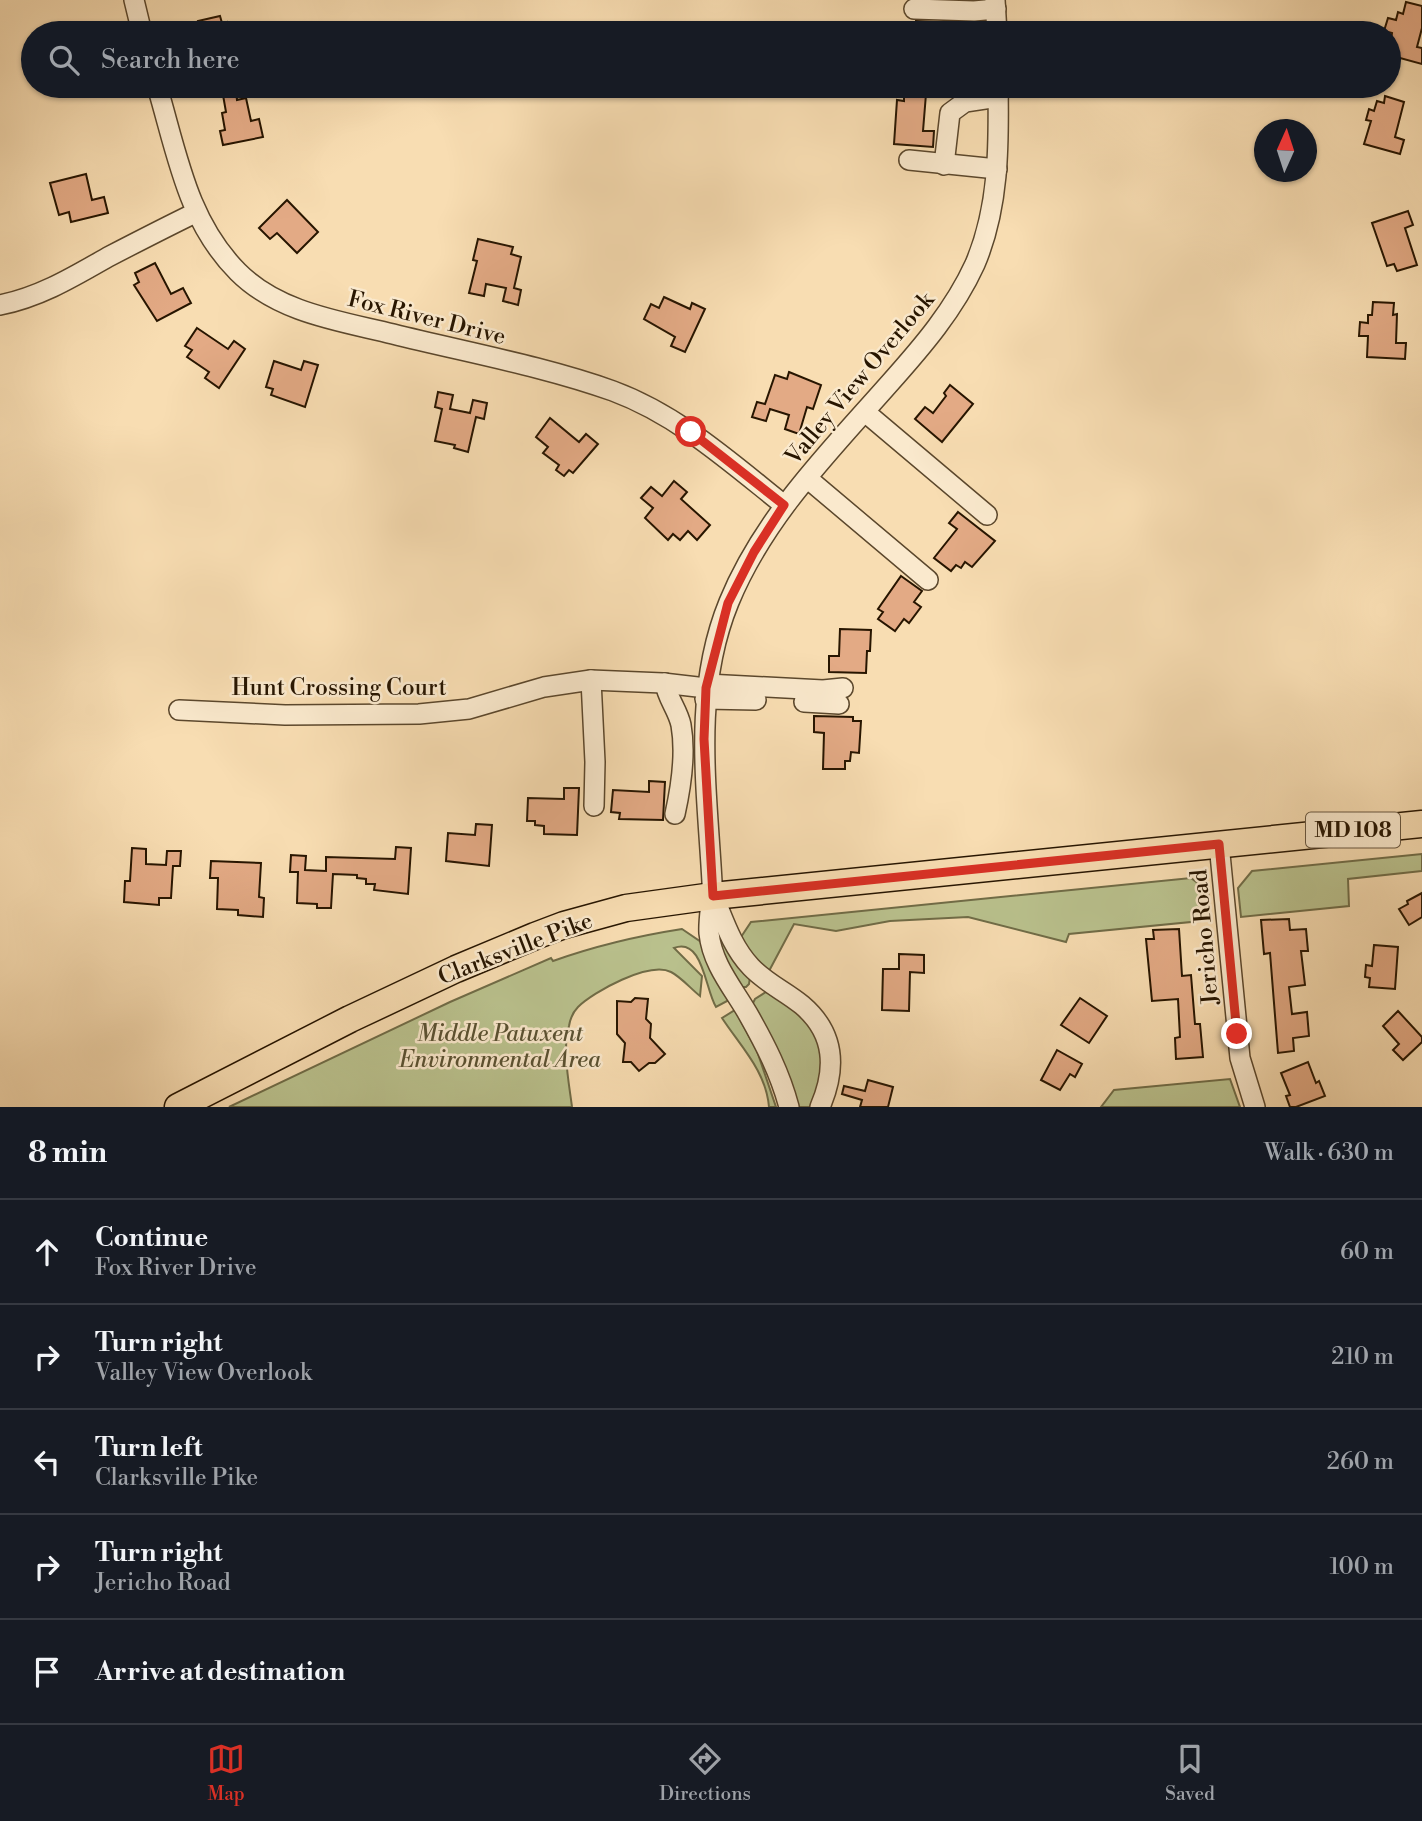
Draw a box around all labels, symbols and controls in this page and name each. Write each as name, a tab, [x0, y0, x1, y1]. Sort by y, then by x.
search box	[21, 21, 1401, 98]
icon: search	[45, 41, 83, 79]
text: Search here	[101, 44, 240, 76]
north arrow	[1254, 119, 1317, 182]
street label: Fox River Drive	[345, 285, 509, 351]
street label: Valley View Overlook	[779, 286, 941, 472]
route start	[675, 416, 706, 447]
street label: Hunt Crossing Court	[231, 674, 447, 702]
road number: MD 108	[1306, 812, 1400, 848]
street label: Jericho Road	[1185, 868, 1225, 1007]
street label: Clarksville Pike	[434, 907, 597, 991]
route end	[1221, 1018, 1252, 1049]
park label: Middle Patuxent Environmental Area	[398, 1020, 601, 1074]
text: 8 min	[28, 1134, 107, 1172]
text: Walk · 630 m	[1264, 1139, 1394, 1167]
text: Continue	[95, 1222, 208, 1254]
icon: ahead	[28, 1233, 66, 1271]
text: 60 m	[1340, 1238, 1394, 1266]
text: Fox River Drive	[95, 1254, 257, 1282]
text: Turn right	[95, 1327, 223, 1359]
icon: right	[28, 1338, 66, 1376]
text: 210 m	[1331, 1343, 1394, 1371]
text: Valley View Overlook	[95, 1359, 312, 1387]
text: Turn left	[95, 1432, 203, 1464]
icon: left	[28, 1443, 66, 1481]
text: 260 m	[1327, 1448, 1394, 1476]
text: Clarksville Pike	[95, 1464, 258, 1492]
text: Turn right	[95, 1537, 223, 1569]
icon: right	[28, 1548, 66, 1586]
text: 100 m	[1329, 1553, 1394, 1581]
text: Jericho Road	[95, 1569, 231, 1597]
icon: arrive	[28, 1653, 66, 1691]
text: Arrive at destination	[95, 1656, 345, 1688]
tab: Map	[207, 1740, 245, 1806]
tab: Directions	[659, 1740, 751, 1806]
tab: Saved	[1165, 1740, 1215, 1806]

